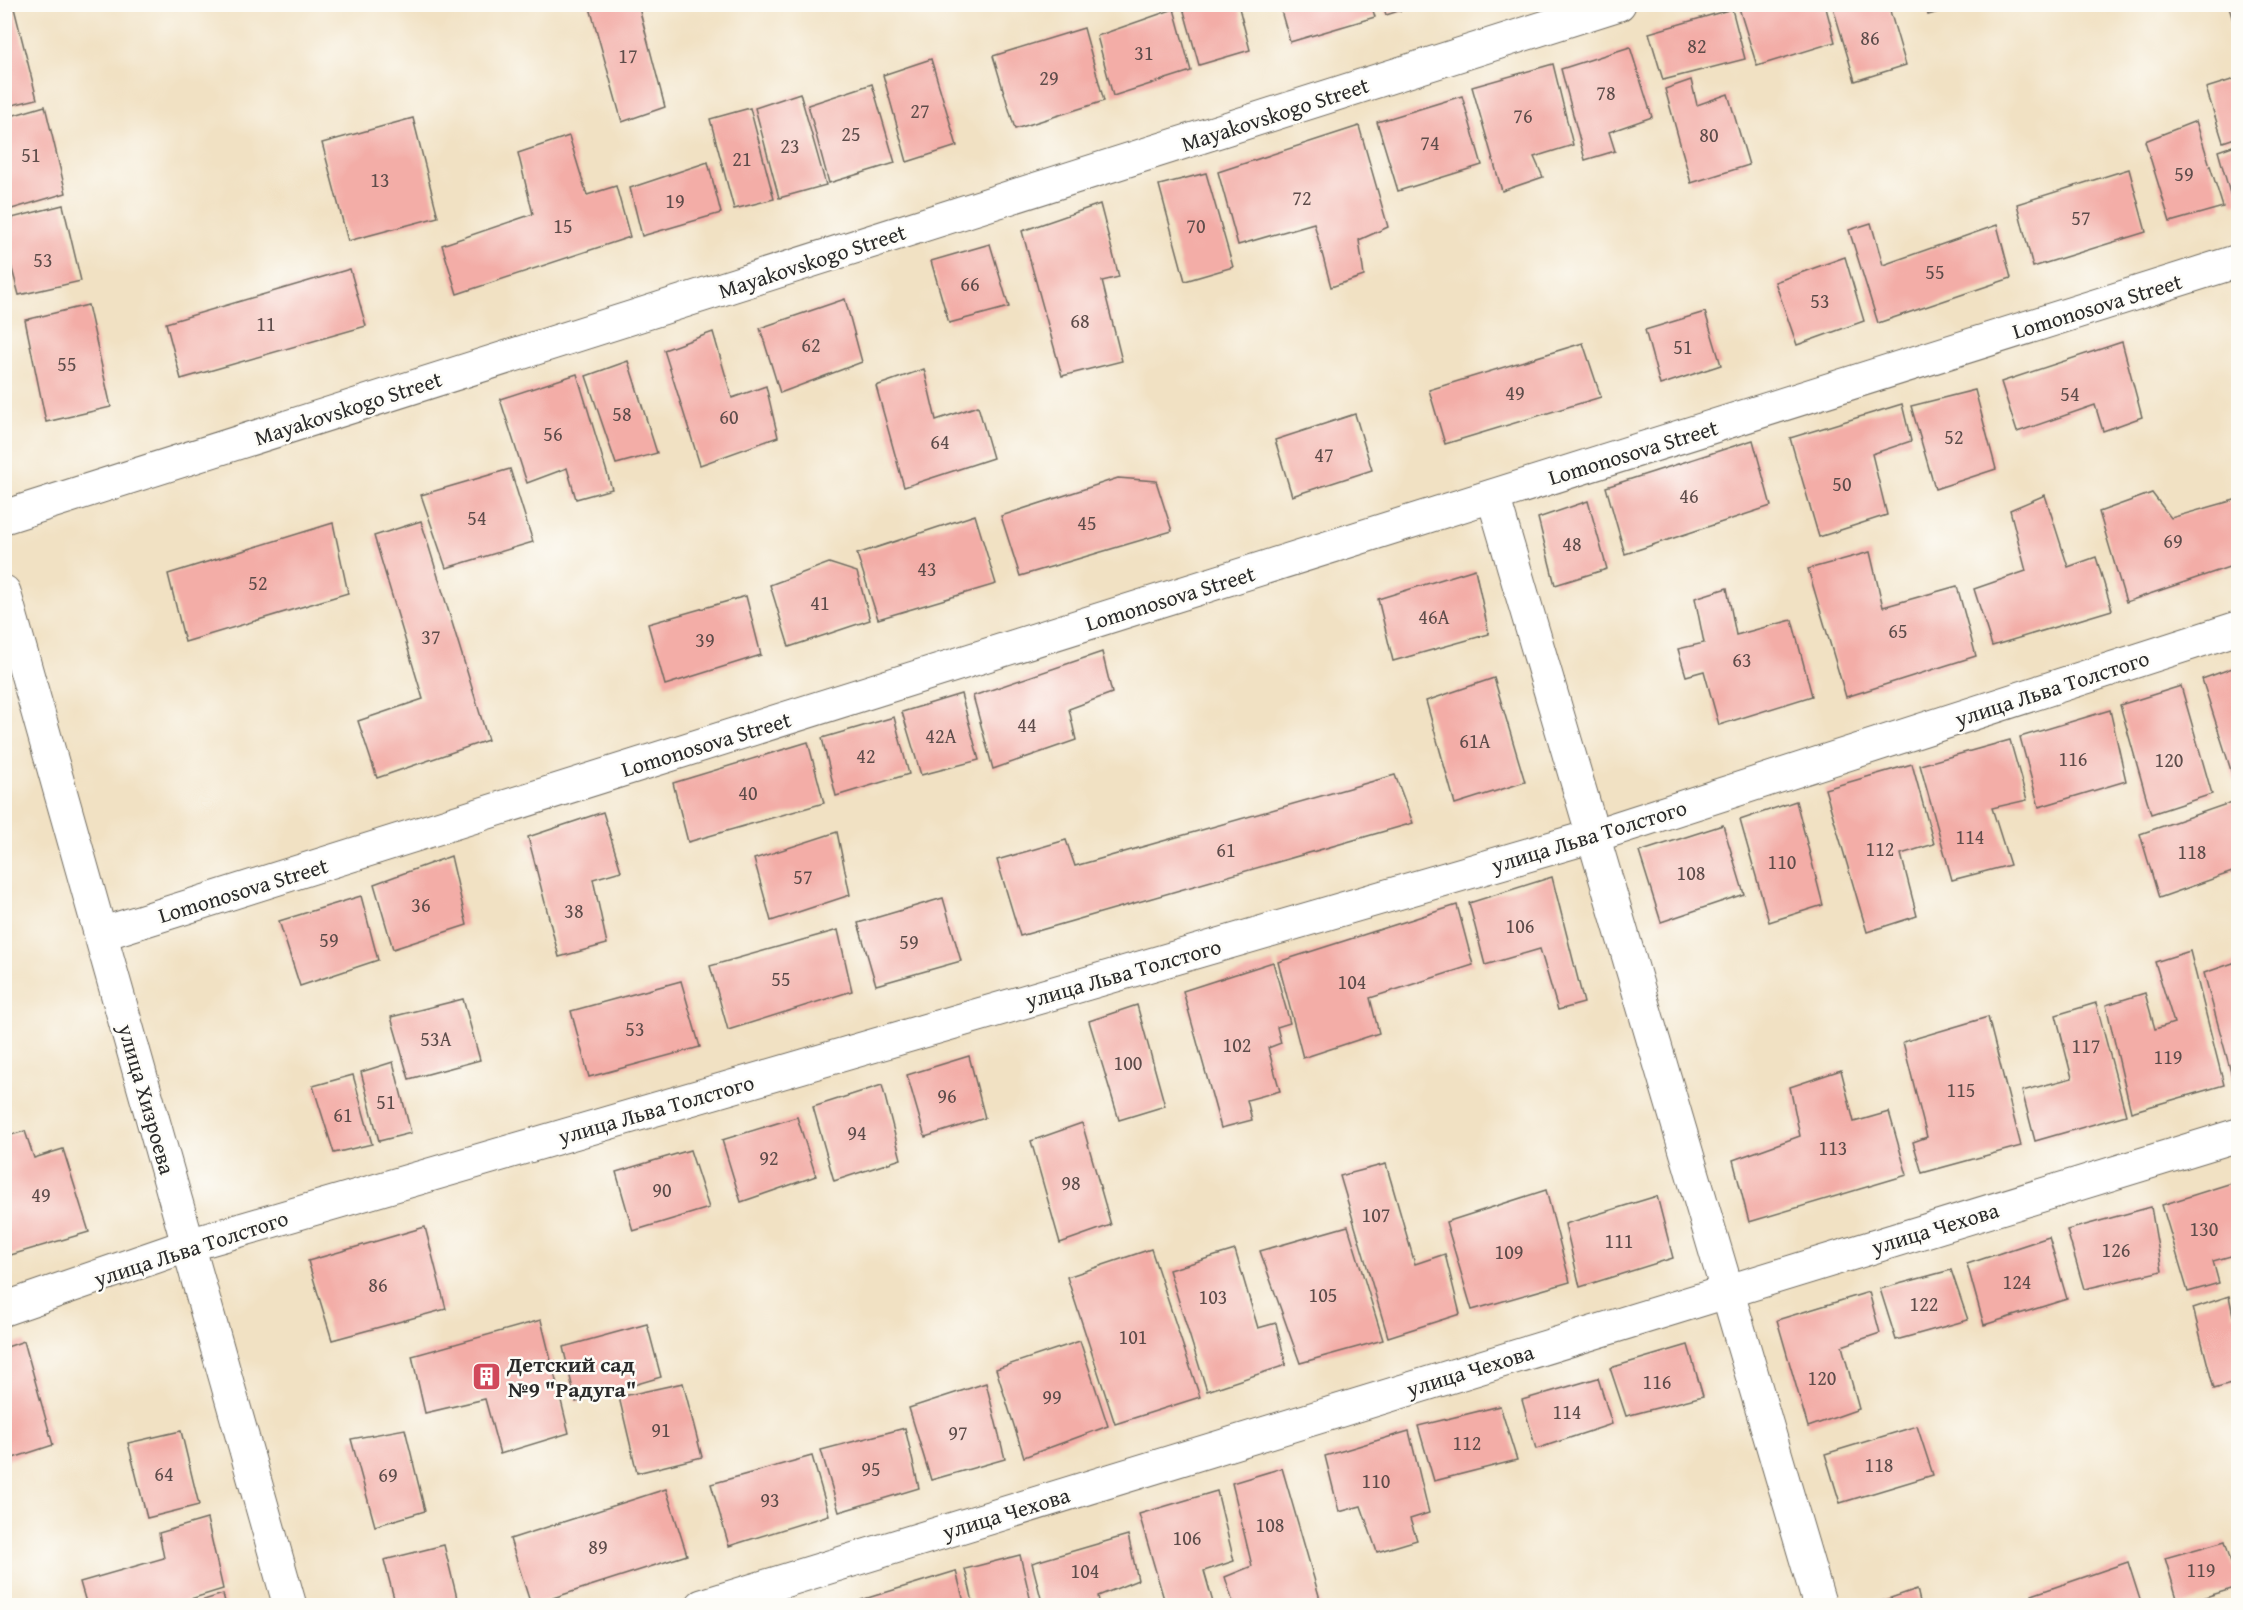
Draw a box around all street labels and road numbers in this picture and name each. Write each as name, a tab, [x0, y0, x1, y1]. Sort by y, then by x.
street label: Mayakovskogo Street	[1177, 69, 1373, 159]
street label: Mayakovskogo Street	[714, 216, 910, 306]
street label: Lomonosova Street	[2008, 265, 2186, 347]
street label: Mayakovskogo Street	[250, 363, 446, 453]
street label: Lomonosova Street	[1544, 411, 1722, 493]
street label: Lomonosova Street	[1081, 557, 1259, 639]
street label: улица Льва Толстого	[1950, 642, 2153, 735]
street label: Lomonosova Street	[617, 703, 795, 785]
street label: улица Льва Толстого	[1487, 791, 1690, 881]
street label: Lomonosova Street	[154, 849, 332, 931]
street label: улица Льва Толстого	[1020, 930, 1225, 1017]
street label: улица Хизроева	[110, 1019, 184, 1178]
street label: улица Льва Толстого	[553, 1066, 758, 1153]
street label: улица Чехова	[1866, 1193, 2003, 1263]
street label: улица Льва Толстого	[89, 1202, 292, 1295]
street label: улица Чехова	[1401, 1335, 1538, 1405]
street label: улица Чехова	[937, 1478, 1074, 1548]

